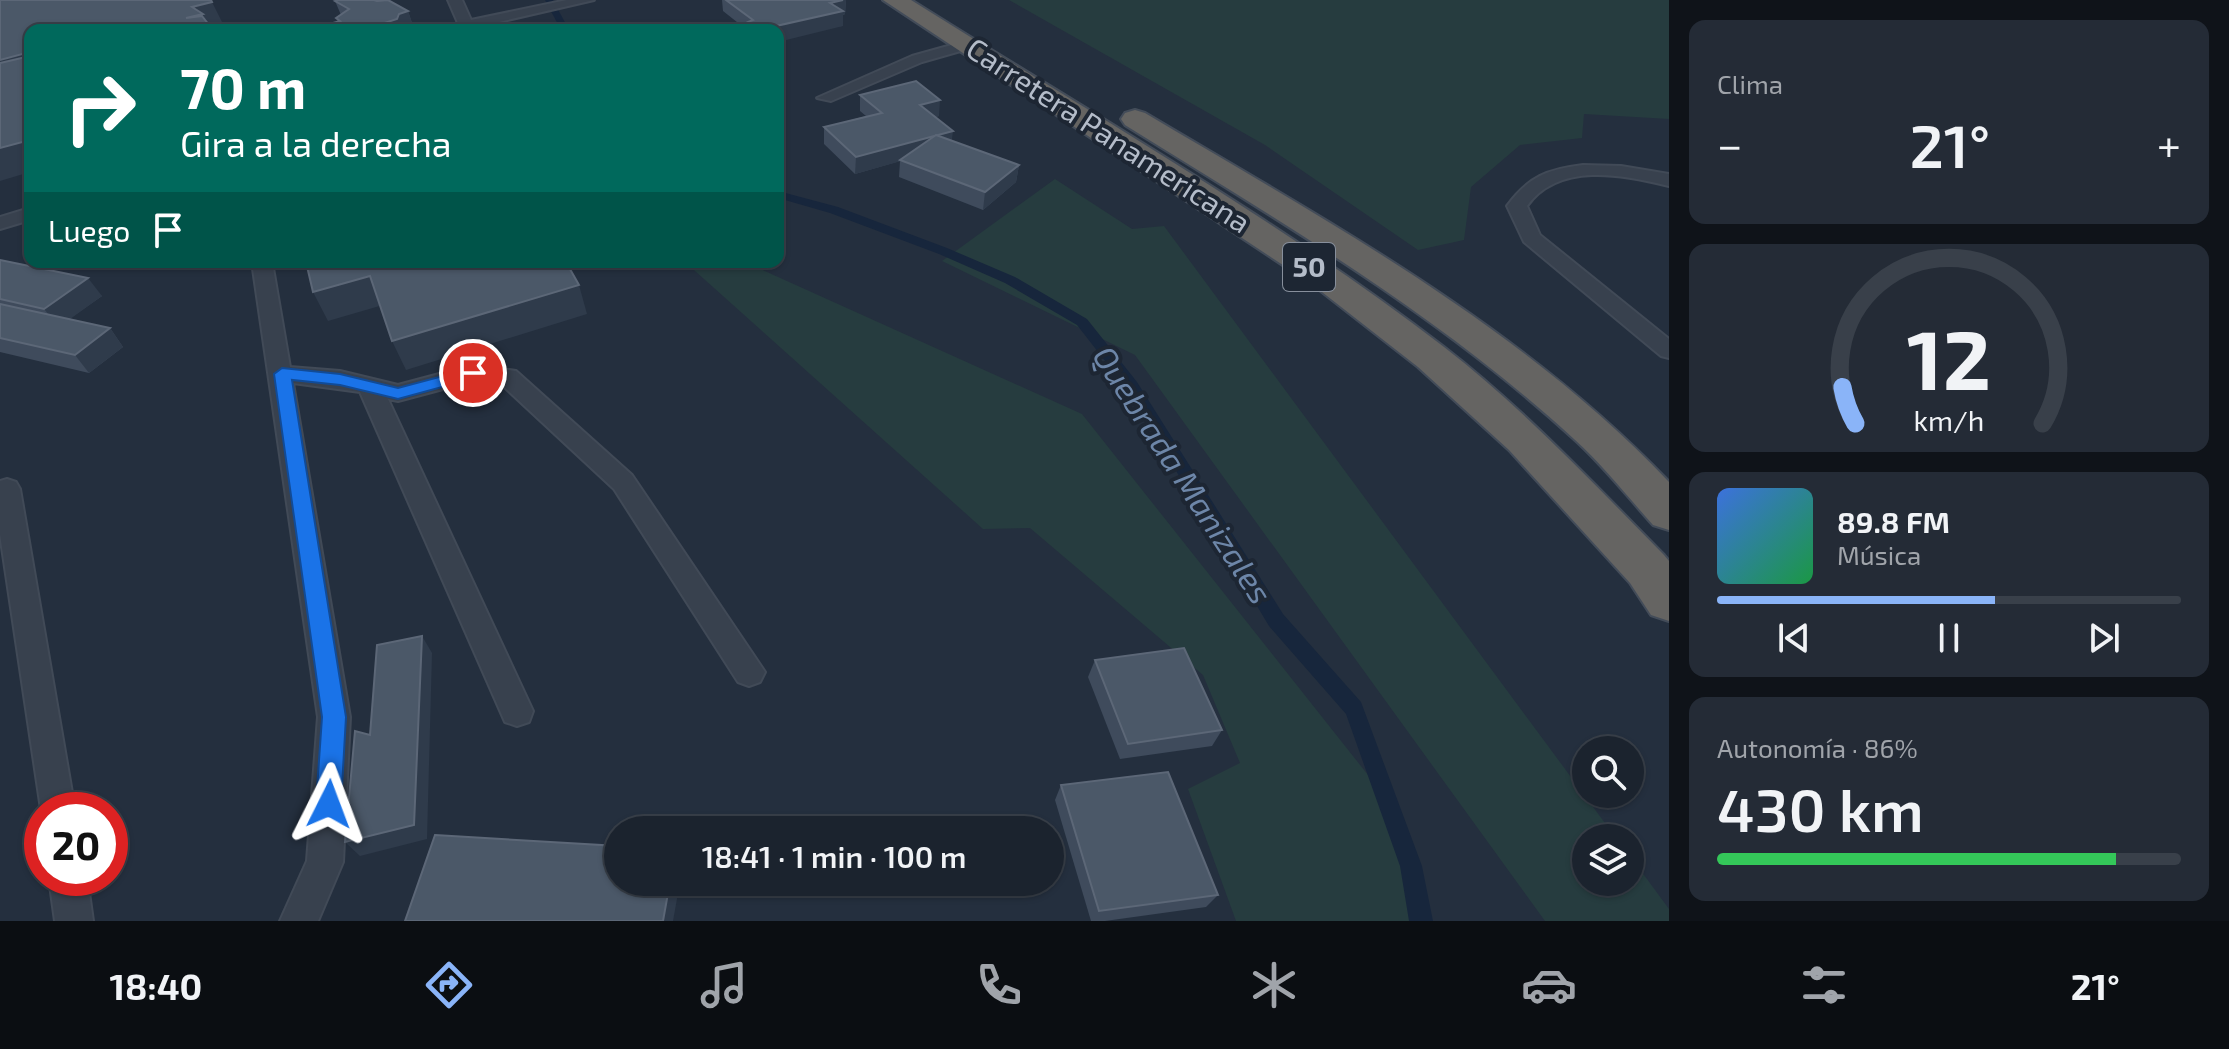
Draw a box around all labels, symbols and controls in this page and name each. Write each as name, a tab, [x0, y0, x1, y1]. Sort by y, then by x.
street label: Carretera Panamericana	[961, 29, 1258, 240]
text: 70 m	[180, 53, 306, 120]
icon: right	[48, 56, 152, 160]
text: Clima	[1717, 68, 1783, 99]
text: 21°	[1909, 108, 1990, 180]
text: −	[1717, 117, 1743, 170]
text: +	[2157, 117, 2181, 170]
text: Gira a la derecha	[180, 121, 452, 164]
icon: arrive	[146, 208, 190, 252]
text: Luego	[48, 212, 130, 248]
road number: 50	[1283, 243, 1335, 291]
text: 12	[1907, 307, 1991, 407]
water label: Quebrada Manizales	[1085, 338, 1281, 610]
pin	[439, 339, 507, 407]
icon: arrive	[451, 351, 495, 395]
text: km/h	[1914, 403, 1984, 438]
text: 89.8 FM	[1837, 503, 1950, 539]
text: Música	[1837, 539, 1921, 570]
icon: previous	[1772, 616, 1816, 660]
icon: pause	[1927, 616, 1971, 660]
icon: next	[2082, 616, 2126, 660]
text: Autonomía · 86%	[1717, 732, 1918, 763]
map controls	[1572, 736, 1644, 896]
button: search	[1572, 736, 1644, 808]
position arrow	[287, 762, 371, 846]
text: 430 km	[1717, 772, 1924, 844]
speed limit sign: 20	[24, 792, 128, 896]
button: layers	[1572, 824, 1644, 896]
text: 18:41 · 1 min · 100 m	[702, 838, 966, 874]
icon: directions	[421, 957, 477, 1013]
icon: music	[696, 957, 752, 1013]
icon: phone	[971, 957, 1027, 1013]
icon: climate	[1246, 957, 1302, 1013]
icon: car	[1521, 957, 1577, 1013]
icon: filters	[1796, 957, 1852, 1013]
text: 18:40	[109, 964, 202, 1007]
text: 21°	[2071, 964, 2120, 1007]

